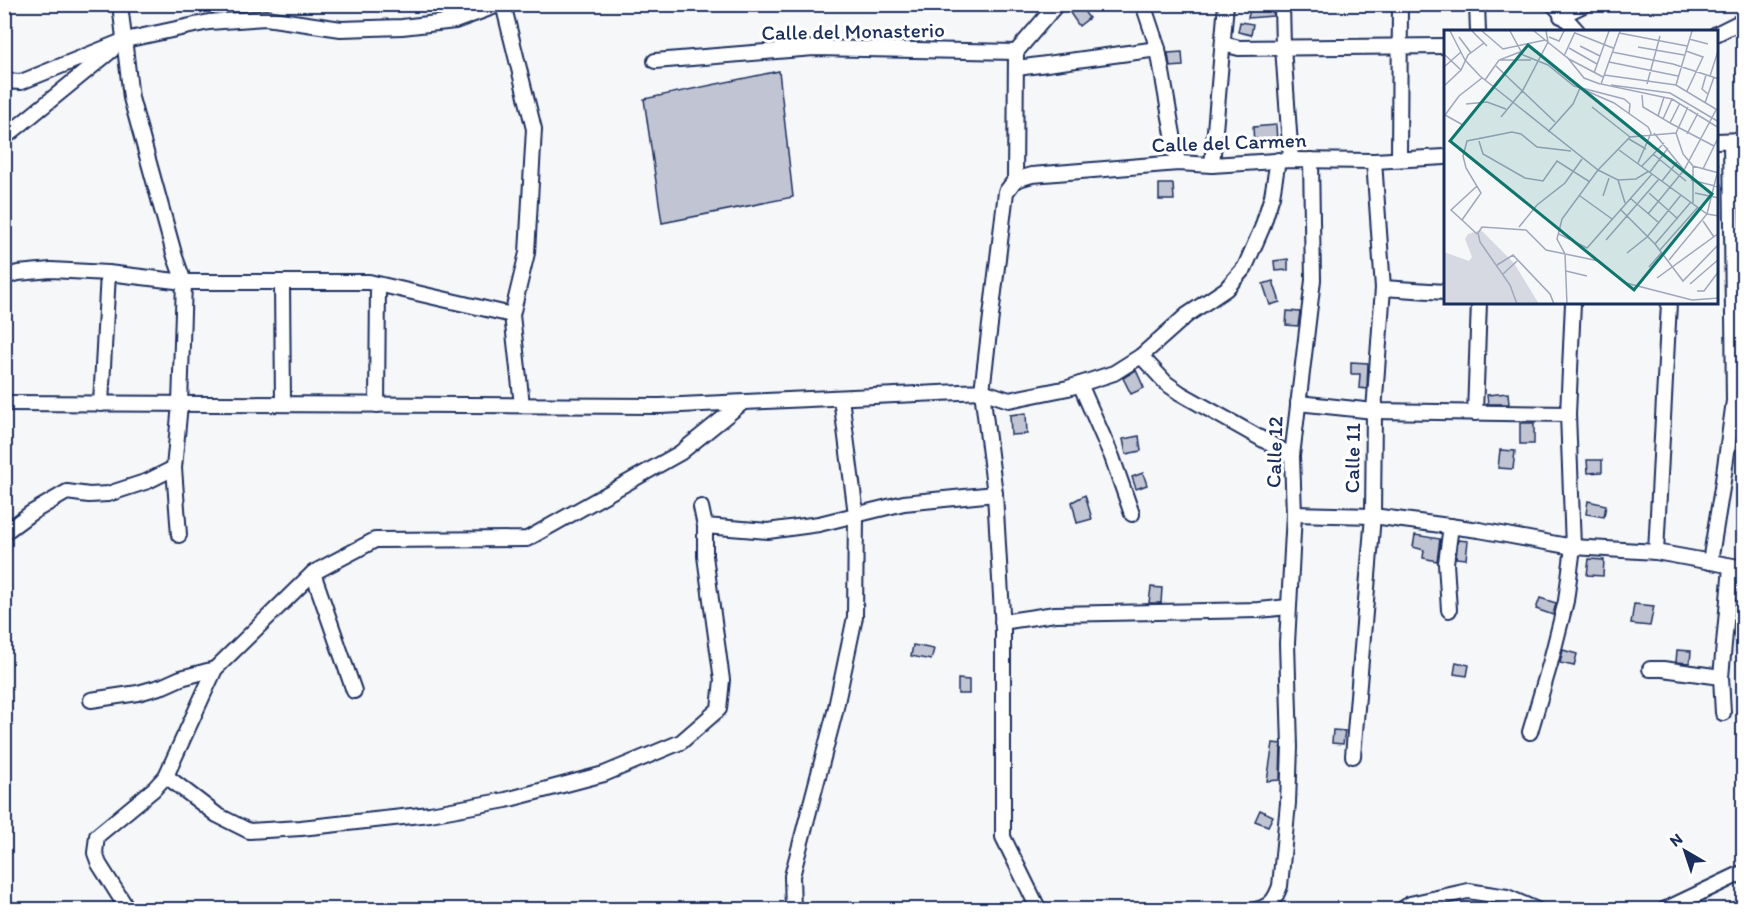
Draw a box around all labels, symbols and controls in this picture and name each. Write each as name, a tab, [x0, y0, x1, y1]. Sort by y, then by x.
street label: Calle del Monasterio	[761, 17, 945, 45]
inset map	[1444, 30, 1718, 304]
street label: Calle del Carmen	[1151, 127, 1307, 157]
street label: Calle 12	[1260, 416, 1288, 488]
street label: Calle 11	[1339, 422, 1365, 493]
north arrow	[1655, 821, 1715, 881]
text: N	[1666, 829, 1686, 851]

